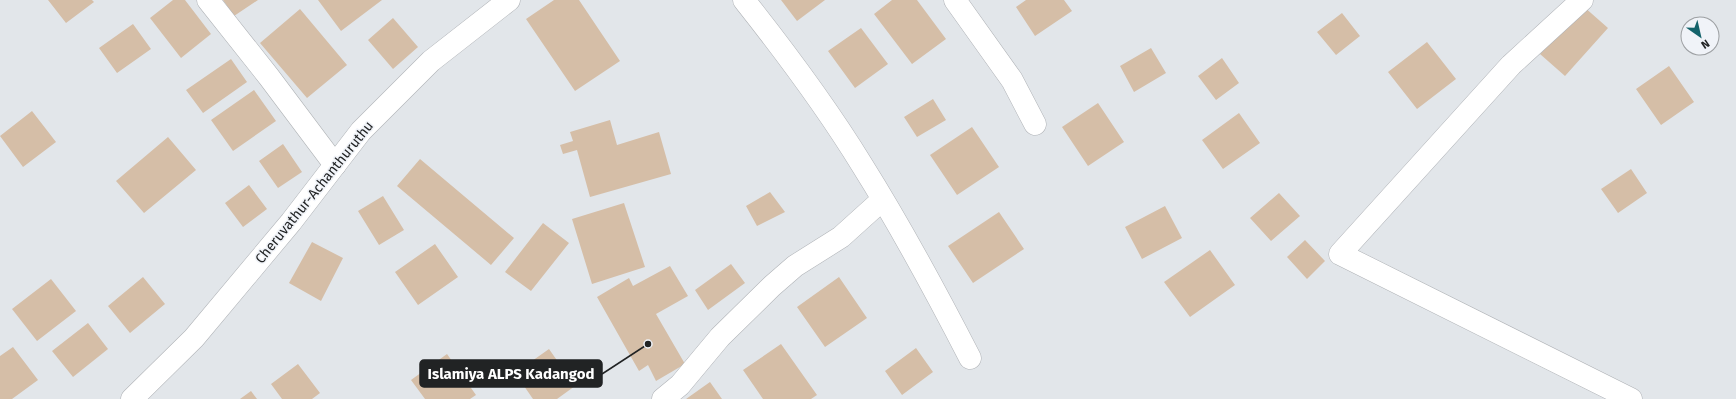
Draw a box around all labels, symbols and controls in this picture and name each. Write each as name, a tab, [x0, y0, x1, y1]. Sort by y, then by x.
north arrow	[1680, 16, 1720, 56]
text: N	[1699, 36, 1712, 51]
street label: Cheruvathur-Achanthuruthu	[252, 118, 377, 267]
callout: Islamiya ALPS Kadangod	[420, 360, 602, 387]
text: Islamiya ALPS Kadangod	[428, 365, 594, 383]

